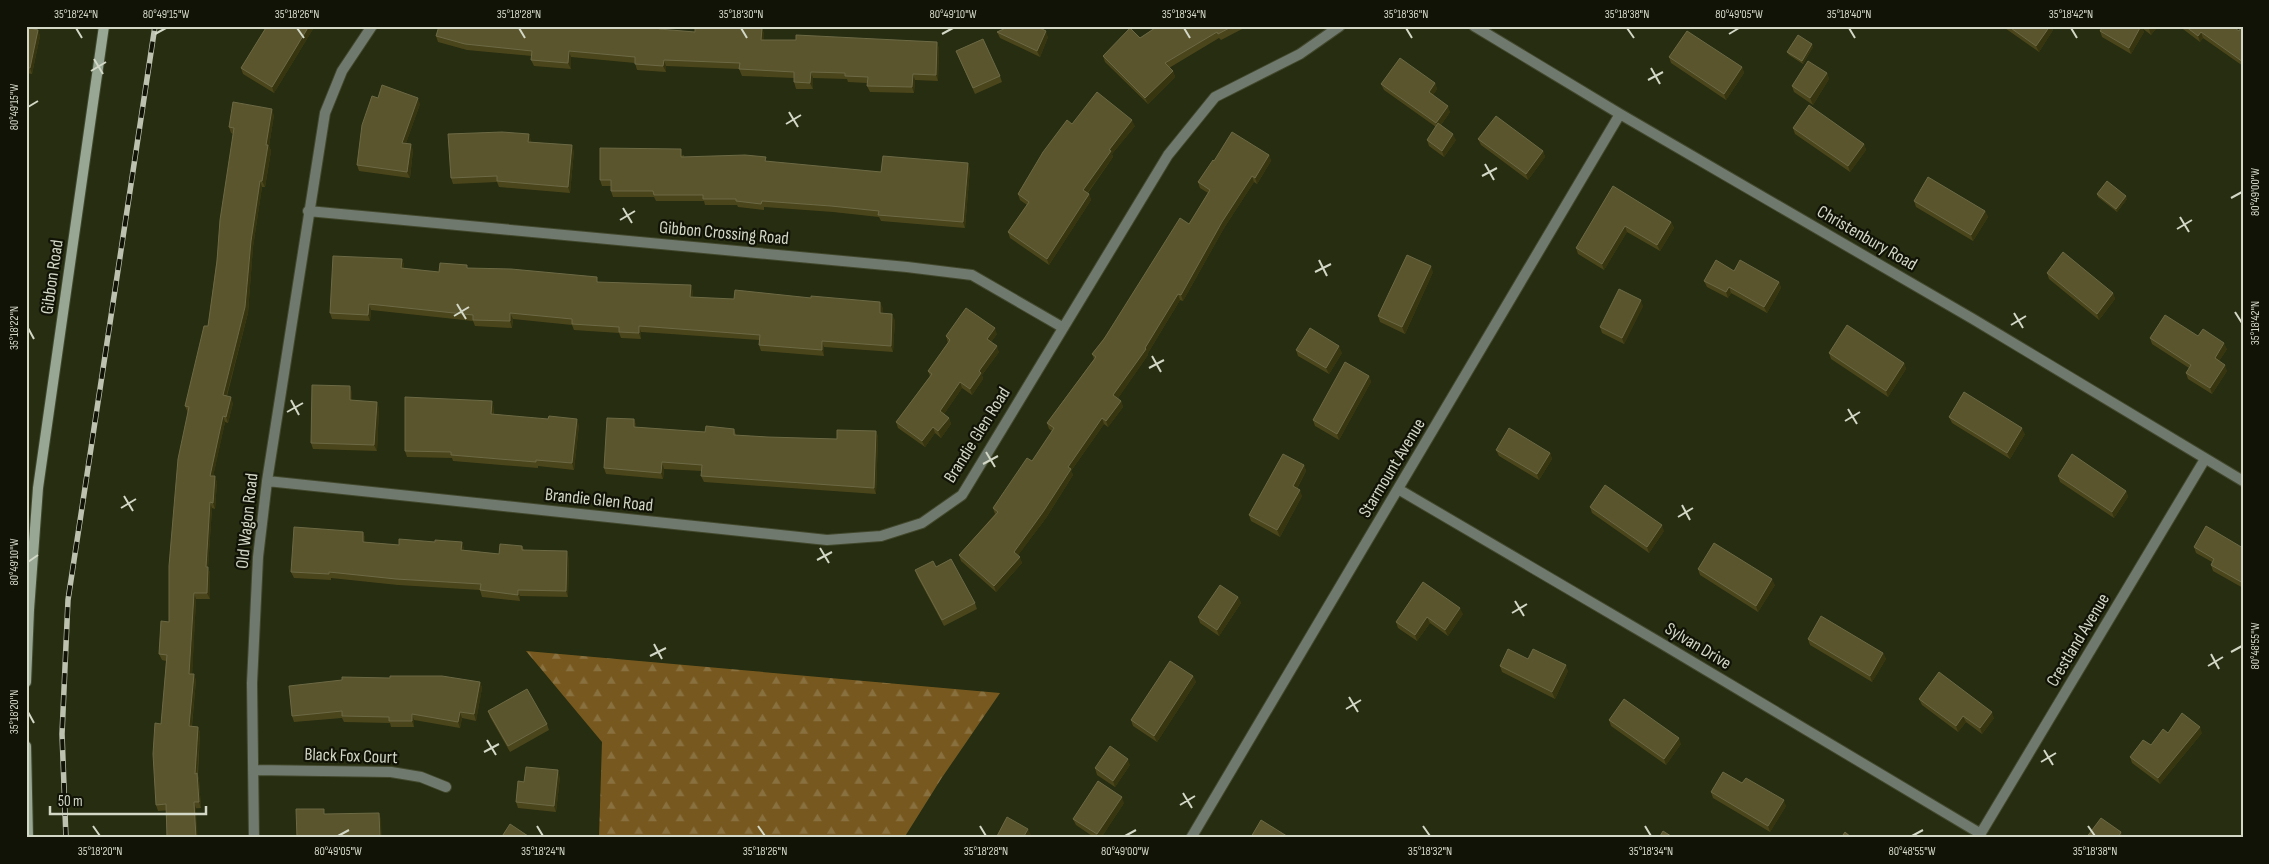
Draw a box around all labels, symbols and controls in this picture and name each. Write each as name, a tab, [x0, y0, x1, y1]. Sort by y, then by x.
text: 35°18'24"N	[54, 7, 98, 22]
text: 80°49'15"W	[143, 7, 189, 22]
text: 35°18'26"N	[275, 7, 319, 22]
text: 35°18'28"N	[497, 7, 541, 22]
text: 35°18'30"N	[719, 7, 763, 22]
text: 80°49'10"W	[929, 7, 977, 22]
text: 35°18'34"N	[1162, 7, 1206, 22]
text: 35°18'36"N	[1384, 7, 1428, 22]
text: 35°18'38"N	[1605, 7, 1649, 22]
text: 80°49'05"W	[1715, 7, 1763, 22]
text: 35°18'40"N	[1827, 7, 1871, 22]
text: 35°18'42"N	[2049, 7, 2093, 22]
text: 80°49'15"W	[7, 84, 22, 130]
text: 80°49'00"W	[2248, 168, 2263, 216]
street label: Christenbury Road	[1813, 201, 1921, 275]
street label: Gibbon Crossing Road	[658, 217, 790, 249]
street label: Gibbon Road	[36, 238, 68, 316]
text: 35°18'42"N	[2248, 301, 2263, 345]
text: 35°18'22"N	[7, 306, 22, 350]
street label: Brandie Glen Road	[939, 383, 1015, 487]
street label: Starmount Avenue	[1354, 415, 1430, 521]
street label: Old Wagon Road	[232, 472, 262, 570]
street label: Brandie Glen Road	[544, 484, 654, 516]
text: 80°49'10"W	[7, 538, 22, 586]
street label: Crestland Avenue	[2042, 590, 2114, 690]
street label: Sylvan Drive	[1661, 618, 1735, 674]
text: 80°48'55"W	[2248, 622, 2263, 669]
text: 35°18'20"N	[7, 690, 22, 734]
street label: Black Fox Court	[304, 744, 398, 768]
scale bar	[50, 784, 206, 816]
text: 50 m	[58, 792, 83, 811]
text: 35°18'20"N	[78, 844, 122, 859]
text: 80°49'05"W	[314, 844, 362, 859]
text: 35°18'24"N	[521, 844, 565, 859]
text: 35°18'26"N	[743, 844, 787, 859]
text: 35°18'28"N	[964, 844, 1008, 859]
text: 80°49'00"W	[1101, 844, 1149, 859]
text: 35°18'32"N	[1408, 844, 1452, 859]
text: 35°18'34"N	[1629, 844, 1673, 859]
text: 80°48'55"W	[1889, 844, 1936, 859]
text: 35°18'38"N	[2073, 844, 2117, 859]

